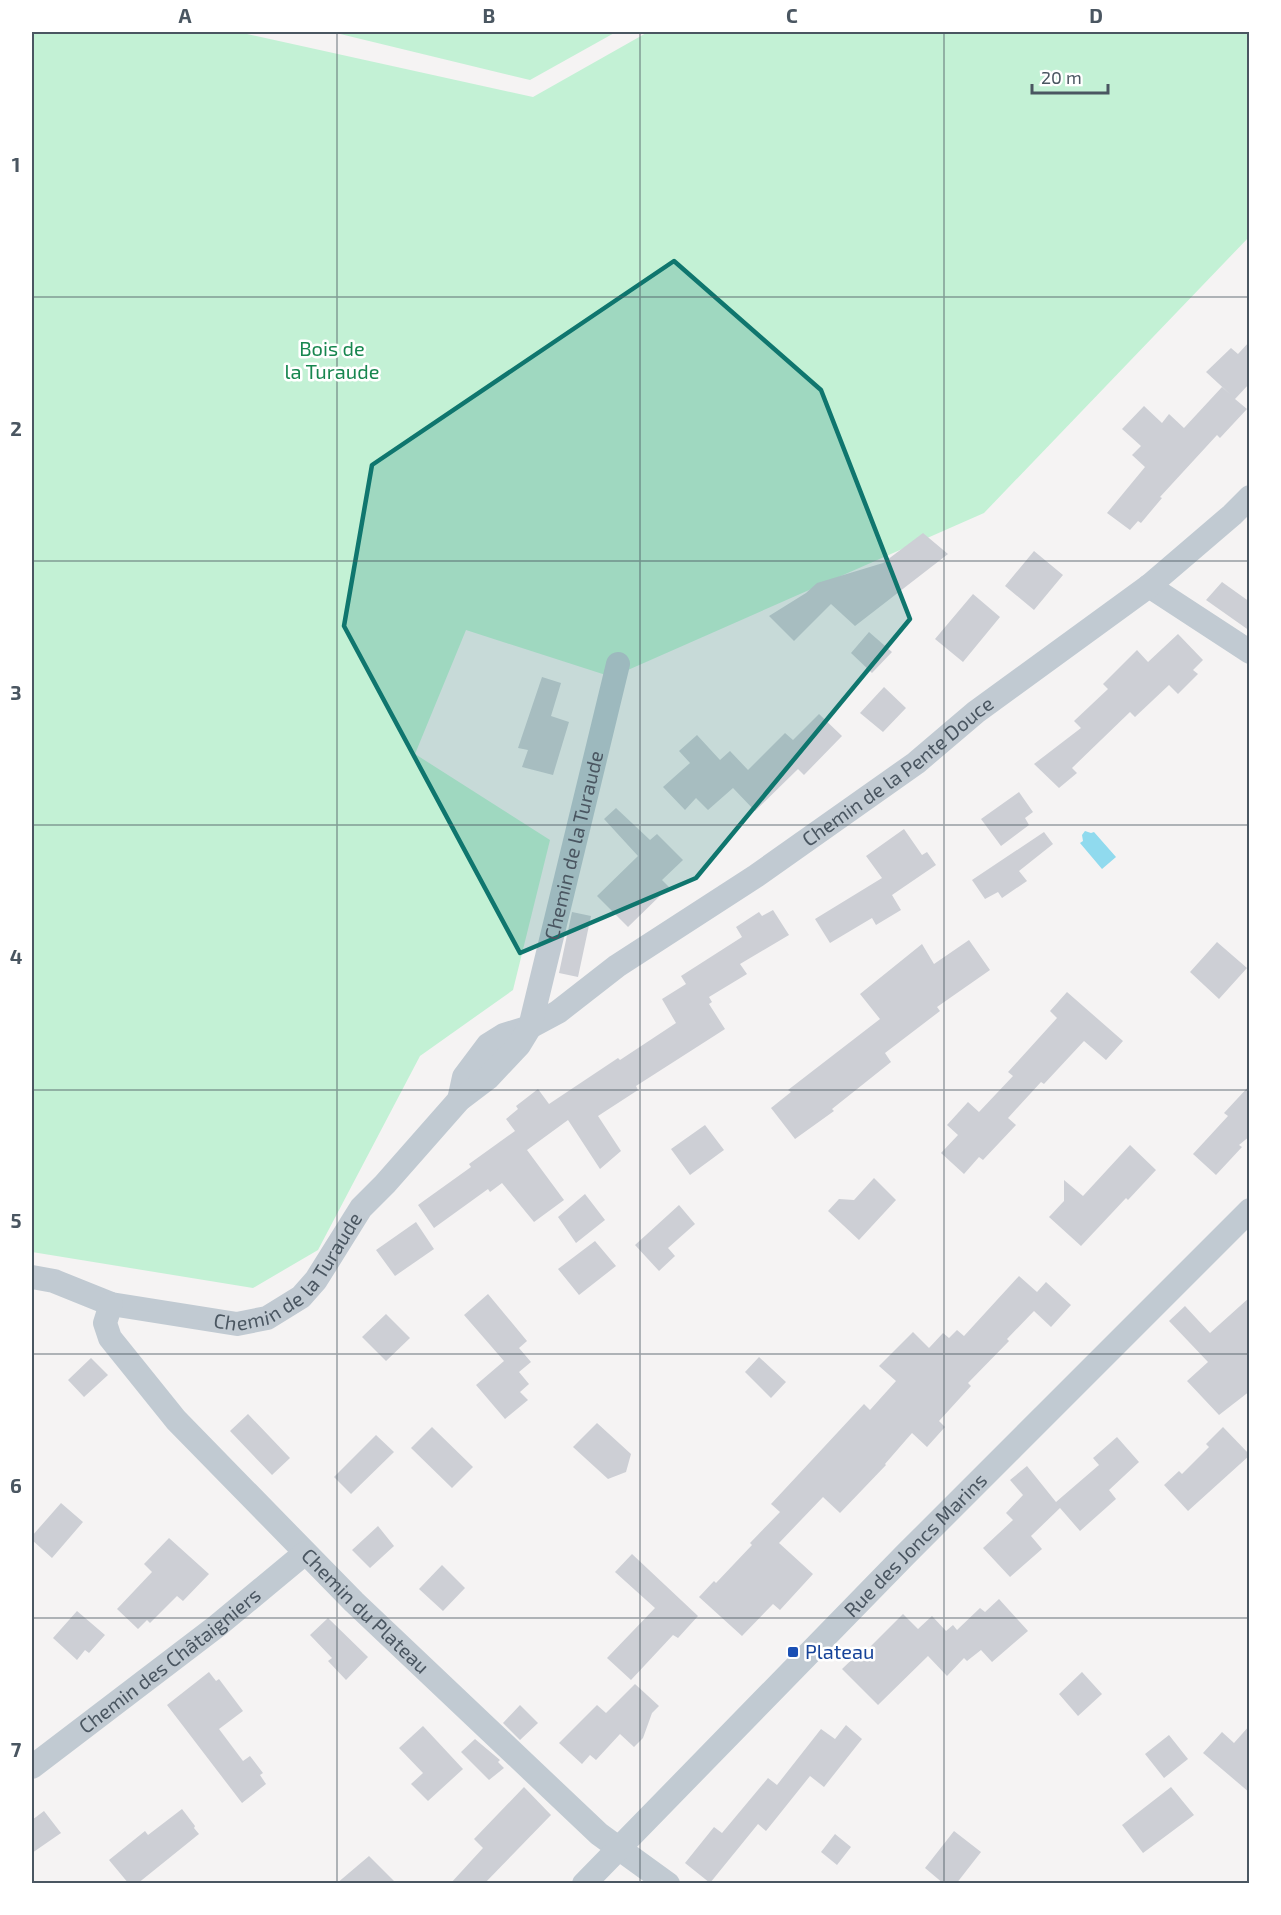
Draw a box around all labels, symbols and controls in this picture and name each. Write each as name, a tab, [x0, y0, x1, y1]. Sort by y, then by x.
text: A	[178, 3, 192, 27]
text: B	[483, 3, 495, 27]
text: C	[786, 3, 798, 27]
text: D	[1089, 3, 1103, 27]
scale bar	[1032, 57, 1108, 95]
text: 20 m	[1041, 66, 1082, 88]
text: 1	[12, 152, 20, 176]
park label: Bois de la Turaude	[285, 336, 379, 383]
text: 2	[10, 416, 22, 440]
text: 3	[10, 680, 22, 704]
street label: Chemin de la Pente Douce	[797, 691, 997, 851]
street label: Chemin de la Turaude	[539, 748, 608, 942]
text: 4	[10, 944, 23, 968]
text: 5	[10, 1208, 22, 1232]
street label: Chemin de la Turaude	[212, 1208, 366, 1335]
street label: Rue des Joncs Marins	[838, 1467, 991, 1621]
text: 6	[10, 1473, 22, 1497]
street label: Chemin du Plateau	[297, 1543, 435, 1678]
street label: Chemin des Châtaigniers	[74, 1582, 265, 1738]
place label: Plateau	[805, 1639, 874, 1663]
marker: Plateau	[786, 1645, 800, 1659]
text: 7	[11, 1737, 22, 1761]

